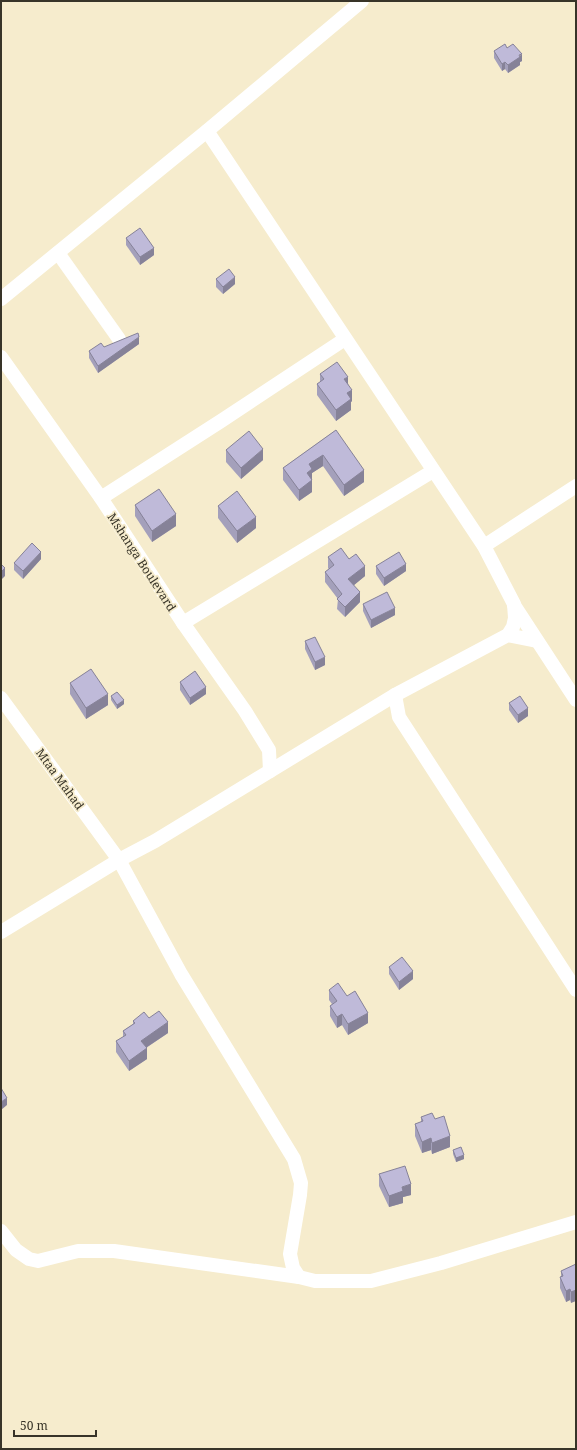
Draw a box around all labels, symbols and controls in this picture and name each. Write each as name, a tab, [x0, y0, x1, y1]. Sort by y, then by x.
street label: Mshanga Boulevard	[104, 509, 181, 615]
street label: Mtaa Mahad	[32, 745, 88, 814]
scale bar	[14, 1412, 96, 1438]
text: 50 m	[20, 1417, 48, 1434]

